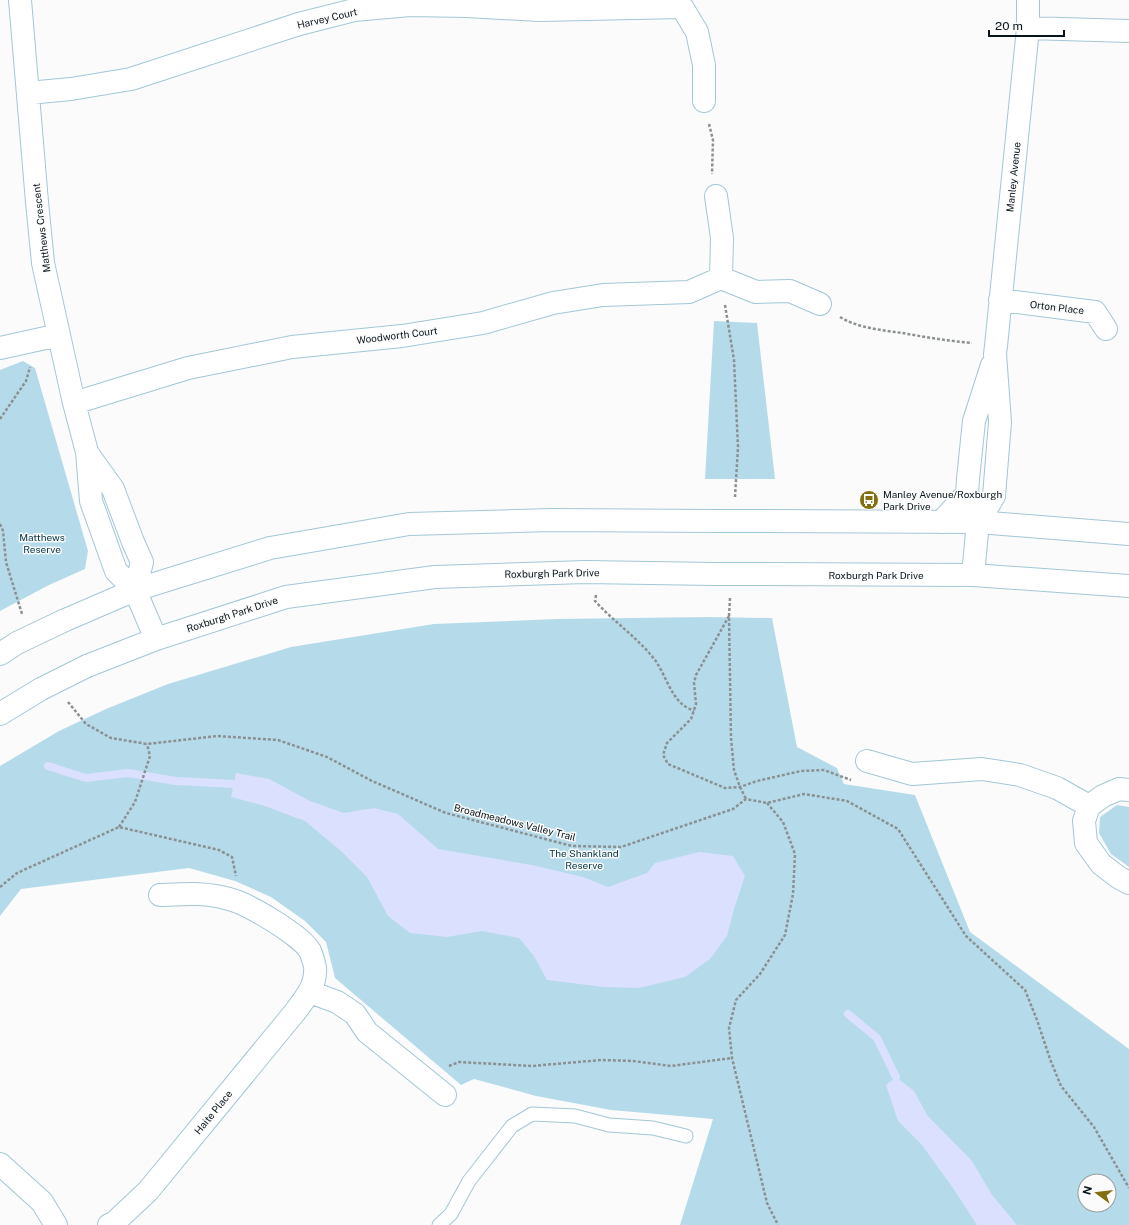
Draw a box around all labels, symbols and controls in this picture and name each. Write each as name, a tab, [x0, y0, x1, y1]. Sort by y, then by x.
street label: Harvey Court	[296, 5, 358, 31]
scale bar	[989, 12, 1064, 38]
text: 20 m	[995, 19, 1023, 33]
street label: Manley Avenue	[1003, 141, 1023, 213]
street label: Matthews Crescent	[30, 183, 52, 273]
street label: Orton Place	[1029, 298, 1085, 316]
street label: Woodworth Court	[356, 324, 438, 346]
place label: Manley Avenue/Roxburgh Park Drive	[883, 488, 1002, 512]
bus stop icon: Manley Avenue/Roxburgh Park Drive	[858, 489, 880, 511]
park label: Matthews Reserve	[19, 531, 65, 555]
street label: Roxburgh Park Drive	[504, 566, 600, 580]
street label: Roxburgh Park Drive	[828, 569, 924, 581]
street label: Roxburgh Park Drive	[185, 593, 279, 634]
street label: Broadmeadows Valley Trail	[453, 801, 577, 843]
park label: The Shankland Reserve	[549, 847, 619, 871]
street label: Haite Place	[192, 1087, 235, 1137]
north arrow	[1077, 1173, 1117, 1213]
text: N	[1080, 1185, 1094, 1196]

